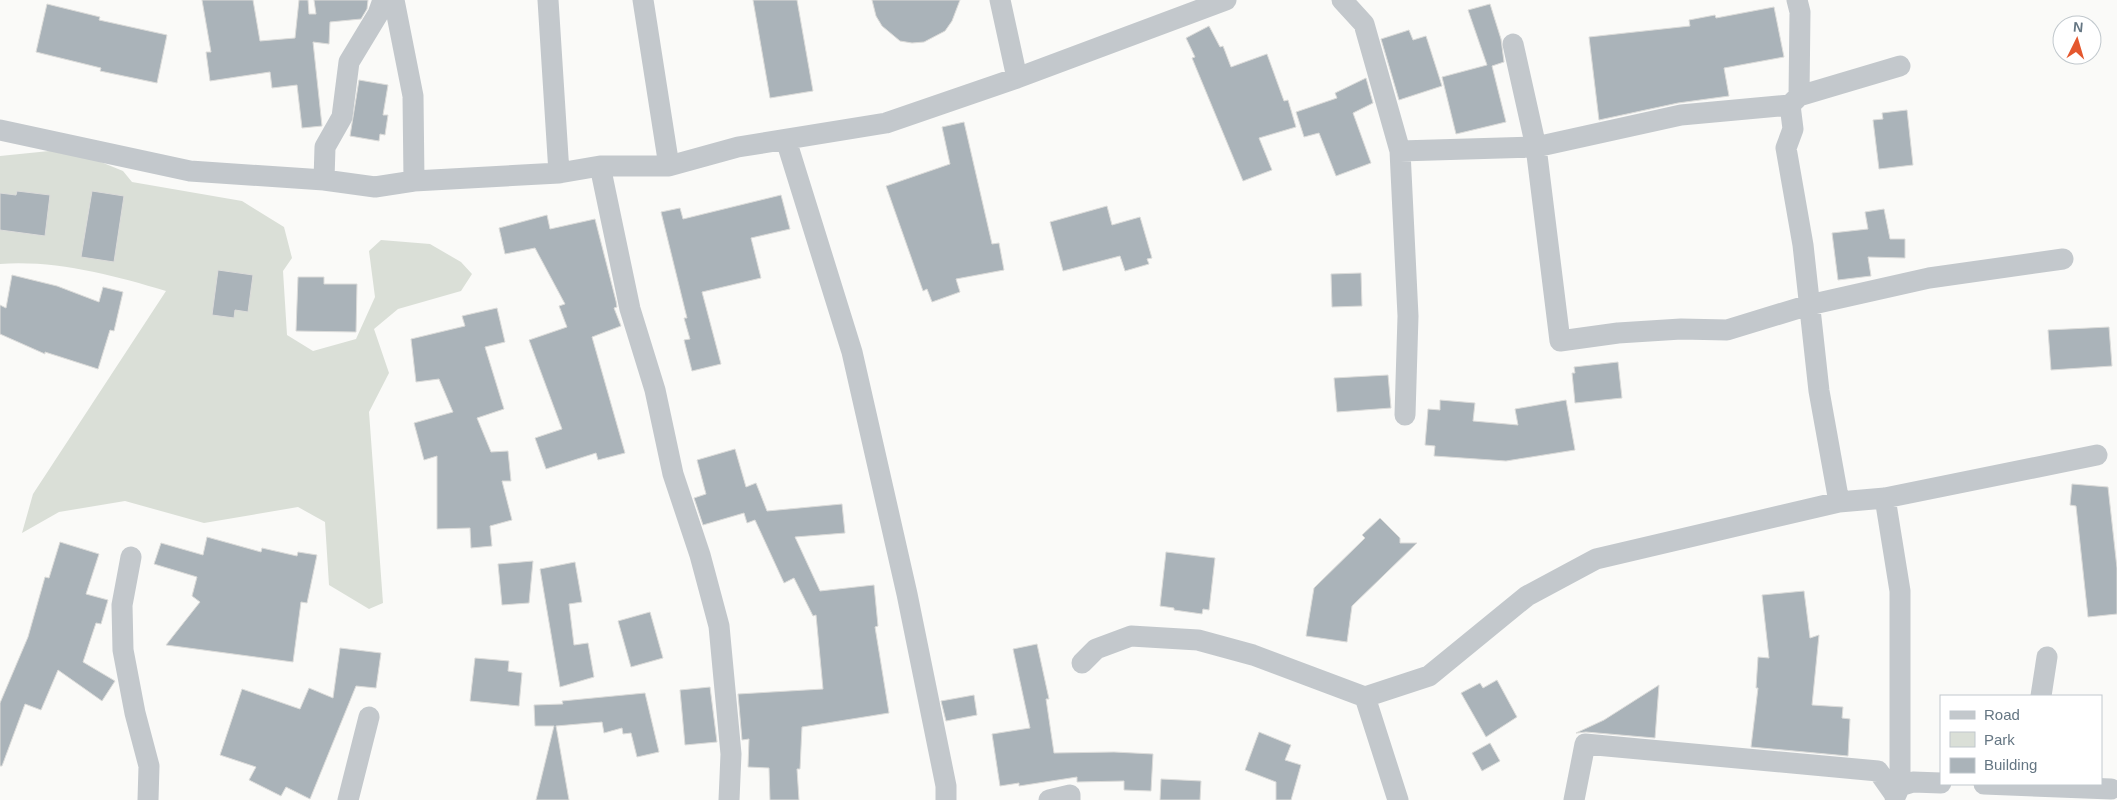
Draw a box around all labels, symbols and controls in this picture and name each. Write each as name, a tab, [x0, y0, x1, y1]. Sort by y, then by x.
north arrow	[2052, 15, 2102, 65]
text: N	[2072, 19, 2084, 35]
legend	[1940, 695, 2102, 785]
text: Road	[1984, 706, 2020, 723]
text: Park	[1984, 731, 2015, 748]
text: Building	[1984, 756, 2037, 773]

